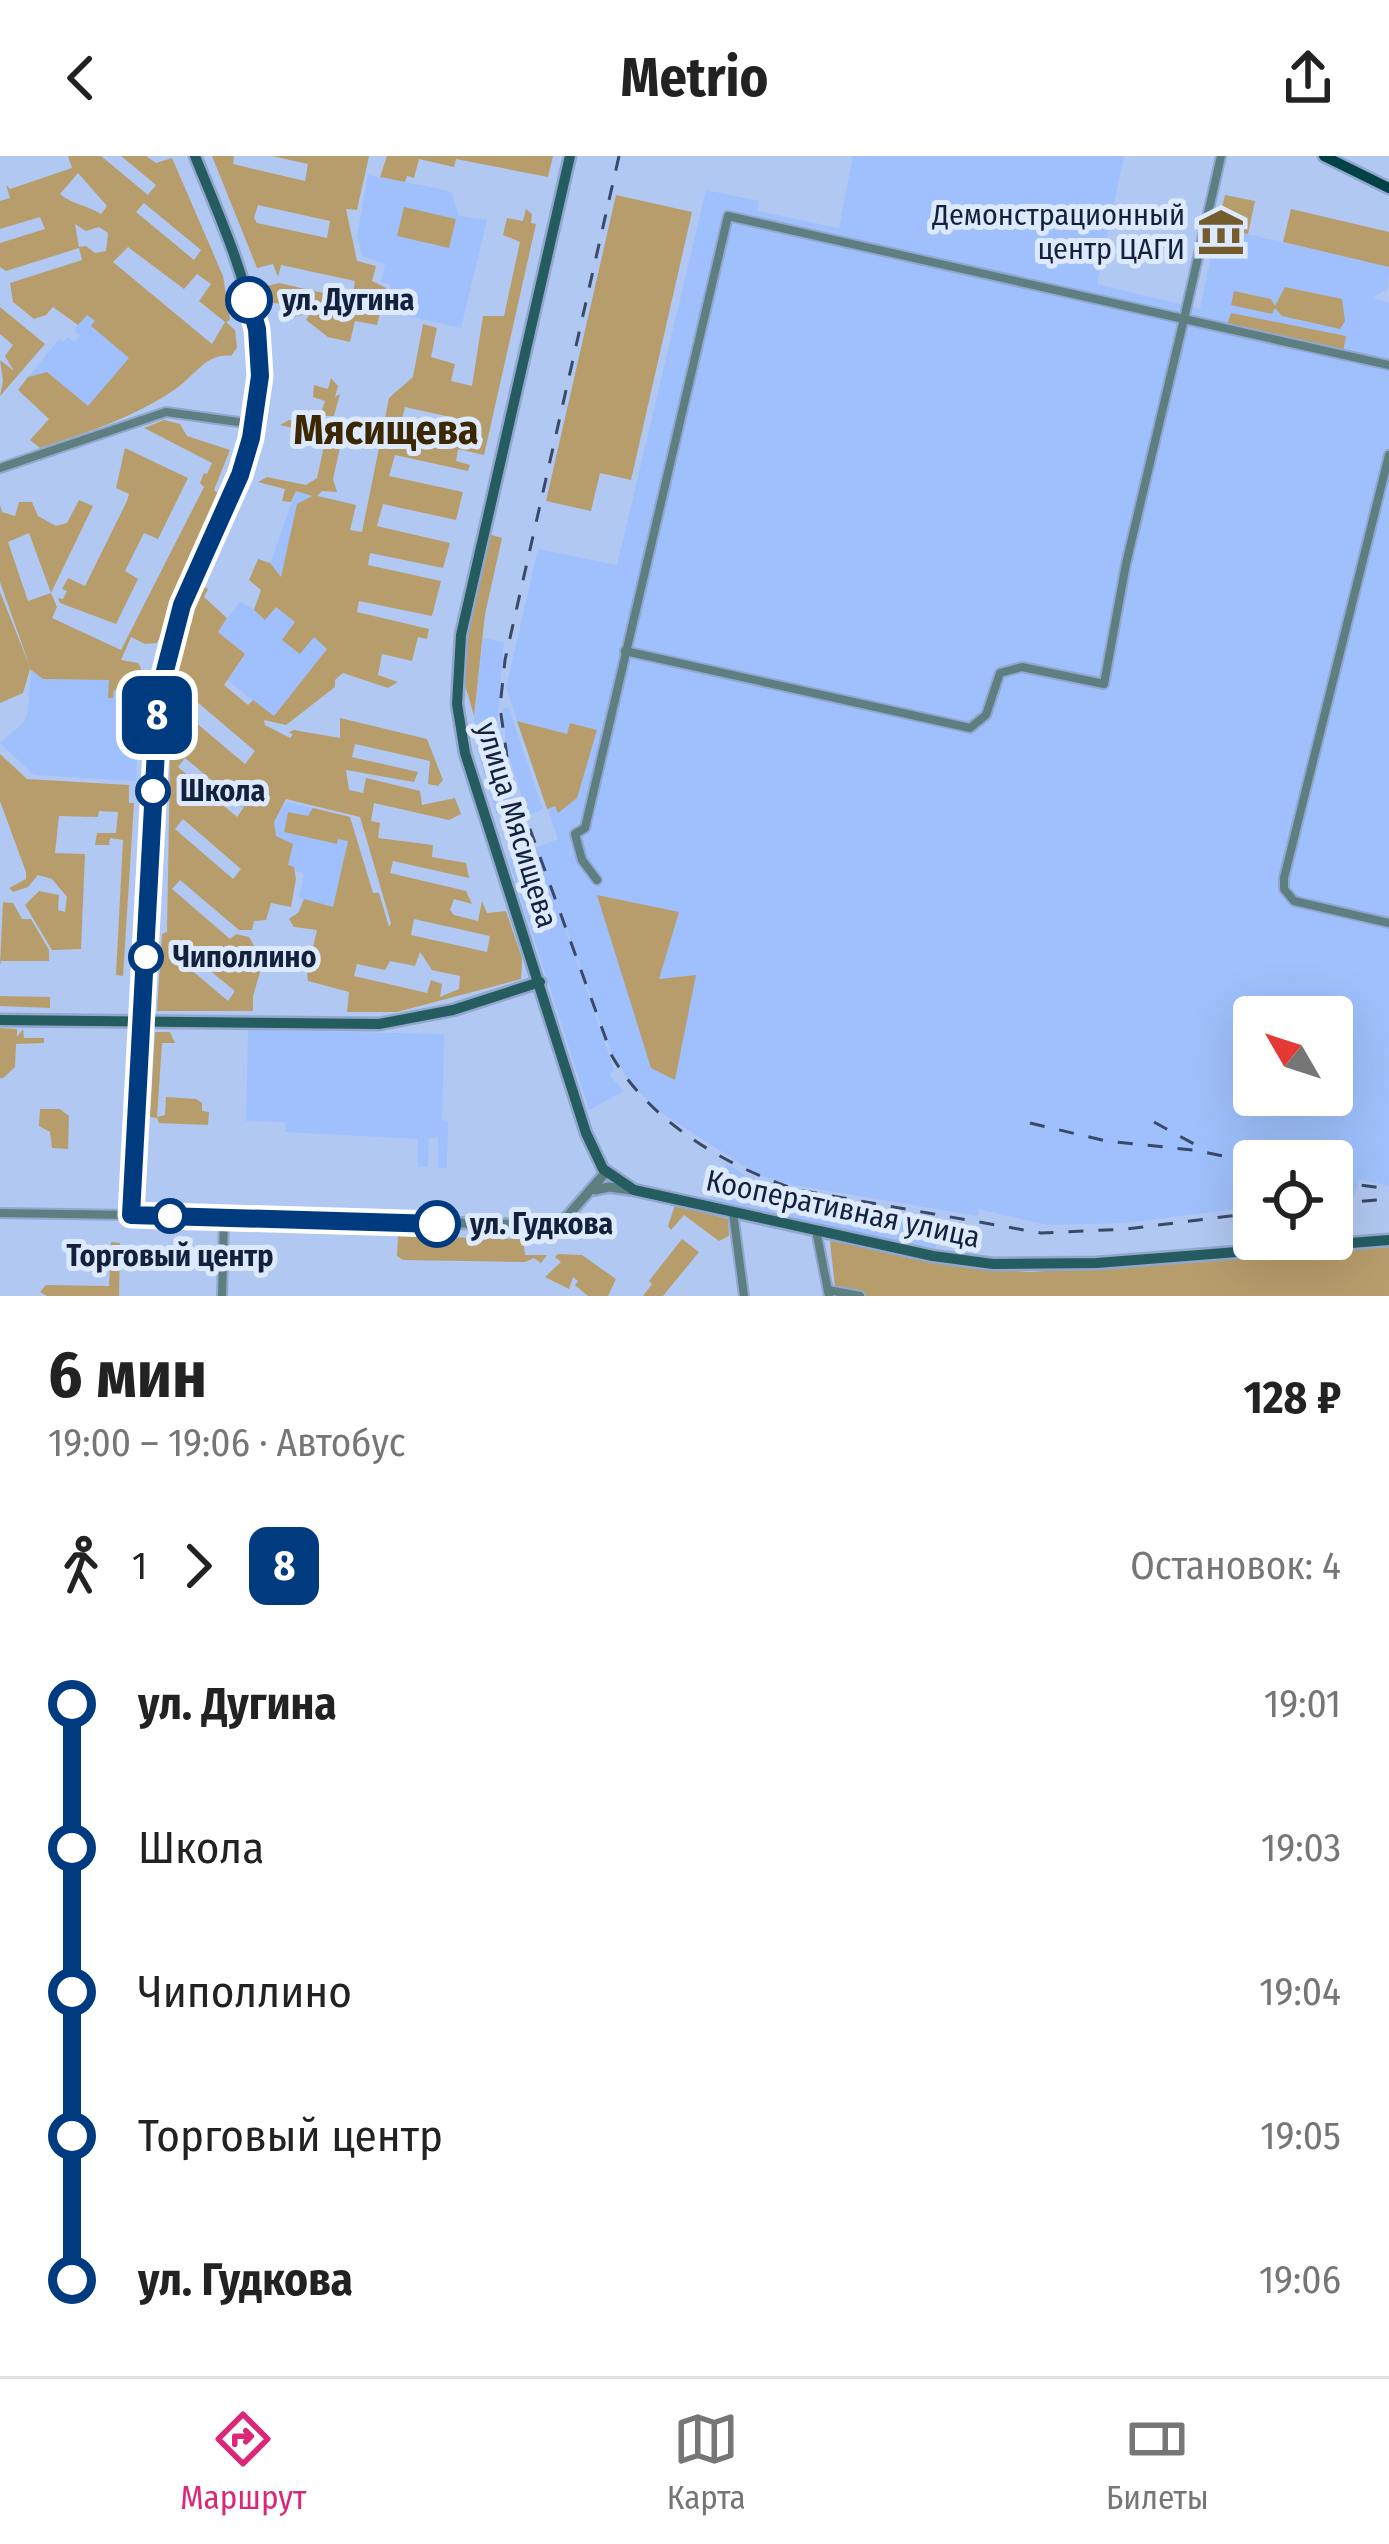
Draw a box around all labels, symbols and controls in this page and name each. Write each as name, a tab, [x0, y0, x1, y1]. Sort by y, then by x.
icon: back	[48, 45, 114, 111]
icon: share	[1275, 45, 1341, 111]
text: Metrio	[621, 46, 768, 110]
place label: Демонстрационный центр ЦАГИ	[931, 197, 1185, 267]
museum icon: Демонстрационный центр ЦАГИ	[1196, 207, 1246, 257]
marker: ул. Дугина	[227, 278, 271, 322]
place label: ул. Дугина	[281, 282, 415, 318]
district label: Мясищева	[293, 405, 479, 455]
line badge: 8	[118, 676, 196, 754]
text: 8	[146, 690, 168, 740]
street label: улица Мясищева	[469, 718, 565, 932]
place label: Школа	[180, 773, 265, 809]
marker: Школа	[137, 775, 169, 807]
place label: Чиполлино	[173, 939, 316, 975]
marker: Чиполлино	[130, 941, 162, 973]
north arrow	[1233, 996, 1353, 1116]
map controls	[1233, 996, 1353, 1260]
button: locate	[1233, 1140, 1353, 1260]
street label: Кооперативная улица	[703, 1162, 983, 1256]
marker: Торговый центр	[154, 1200, 186, 1232]
marker: ул. Гудкова	[415, 1202, 459, 1246]
place label: ул. Гудкова	[469, 1206, 613, 1242]
place label: Торговый центр	[66, 1238, 274, 1274]
text: 6 мин	[48, 1335, 207, 1414]
text: 128 ₽	[1244, 1371, 1341, 1425]
text: 19:00 – 19:06 · Автобус	[48, 1420, 405, 1466]
icon: walk	[48, 1533, 114, 1599]
icon: forward	[165, 1533, 231, 1599]
text: 8	[273, 1541, 295, 1591]
text: 1	[132, 1543, 147, 1589]
text: Остановок: 4	[1130, 1543, 1341, 1589]
text: ул. Дугина	[138, 1677, 337, 1731]
text: 19:01	[1264, 1681, 1341, 1727]
text: Школа	[138, 1821, 264, 1875]
text: 19:03	[1261, 1825, 1341, 1871]
text: Чиполлино	[138, 1965, 352, 2019]
text: 19:04	[1259, 1969, 1341, 2015]
text: Торговый центр	[138, 2109, 443, 2163]
text: 19:05	[1260, 2113, 1341, 2159]
text: ул. Гудкова	[138, 2253, 353, 2307]
text: 19:06	[1259, 2257, 1341, 2303]
tab: Маршрут	[180, 2406, 306, 2518]
tab: Карта	[667, 2406, 746, 2518]
tab: Билеты	[1106, 2406, 1209, 2518]

